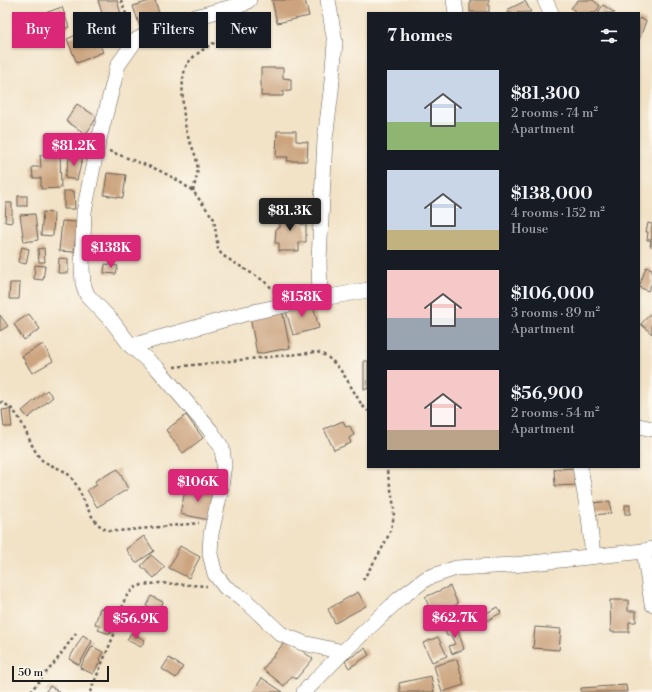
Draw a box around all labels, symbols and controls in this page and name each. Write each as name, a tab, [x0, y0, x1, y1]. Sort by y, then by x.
chip: Buy	[12, 12, 65, 48]
chip: Rent	[73, 12, 131, 48]
chip: Filters	[139, 12, 208, 48]
chip: New	[216, 12, 271, 48]
text: 7 homes	[387, 25, 452, 47]
icon: filters	[598, 25, 620, 47]
text: $81,300	[511, 83, 580, 105]
icon: home	[419, 86, 467, 134]
text: 2 rooms · 74 m²	[511, 105, 598, 121]
text: Apartment	[511, 121, 575, 137]
pin: $81.2K	[41, 133, 107, 167]
text: $81.2K	[52, 138, 96, 154]
text: $138,000	[511, 183, 593, 205]
icon: home	[419, 186, 467, 234]
pin: $81.3K	[257, 198, 323, 232]
text: $81.3K	[268, 203, 312, 219]
text: 4 rooms · 152 m²	[511, 205, 605, 221]
text: House	[511, 221, 548, 237]
pin: $138K	[83, 235, 139, 269]
text: $138K	[91, 240, 131, 256]
text: $106,000	[511, 283, 594, 305]
pin: $158K	[274, 284, 330, 318]
icon: home	[419, 286, 467, 334]
text: $158K	[282, 289, 322, 305]
text: 3 rooms · 89 m²	[511, 305, 600, 321]
text: Apartment	[511, 321, 575, 337]
text: $56,900	[511, 383, 583, 405]
icon: home	[419, 386, 467, 434]
text: 2 rooms · 54 m²	[511, 405, 600, 421]
text: Apartment	[511, 421, 575, 437]
pin: $106K	[170, 469, 226, 503]
text: $106K	[177, 474, 219, 490]
pin: $62.7K	[422, 605, 488, 639]
pin: $56.9K	[103, 606, 169, 640]
text: $62.7K	[432, 610, 478, 626]
text: $56.9K	[113, 611, 159, 627]
scale bar	[12, 664, 109, 683]
text: 50 m	[18, 666, 43, 680]

